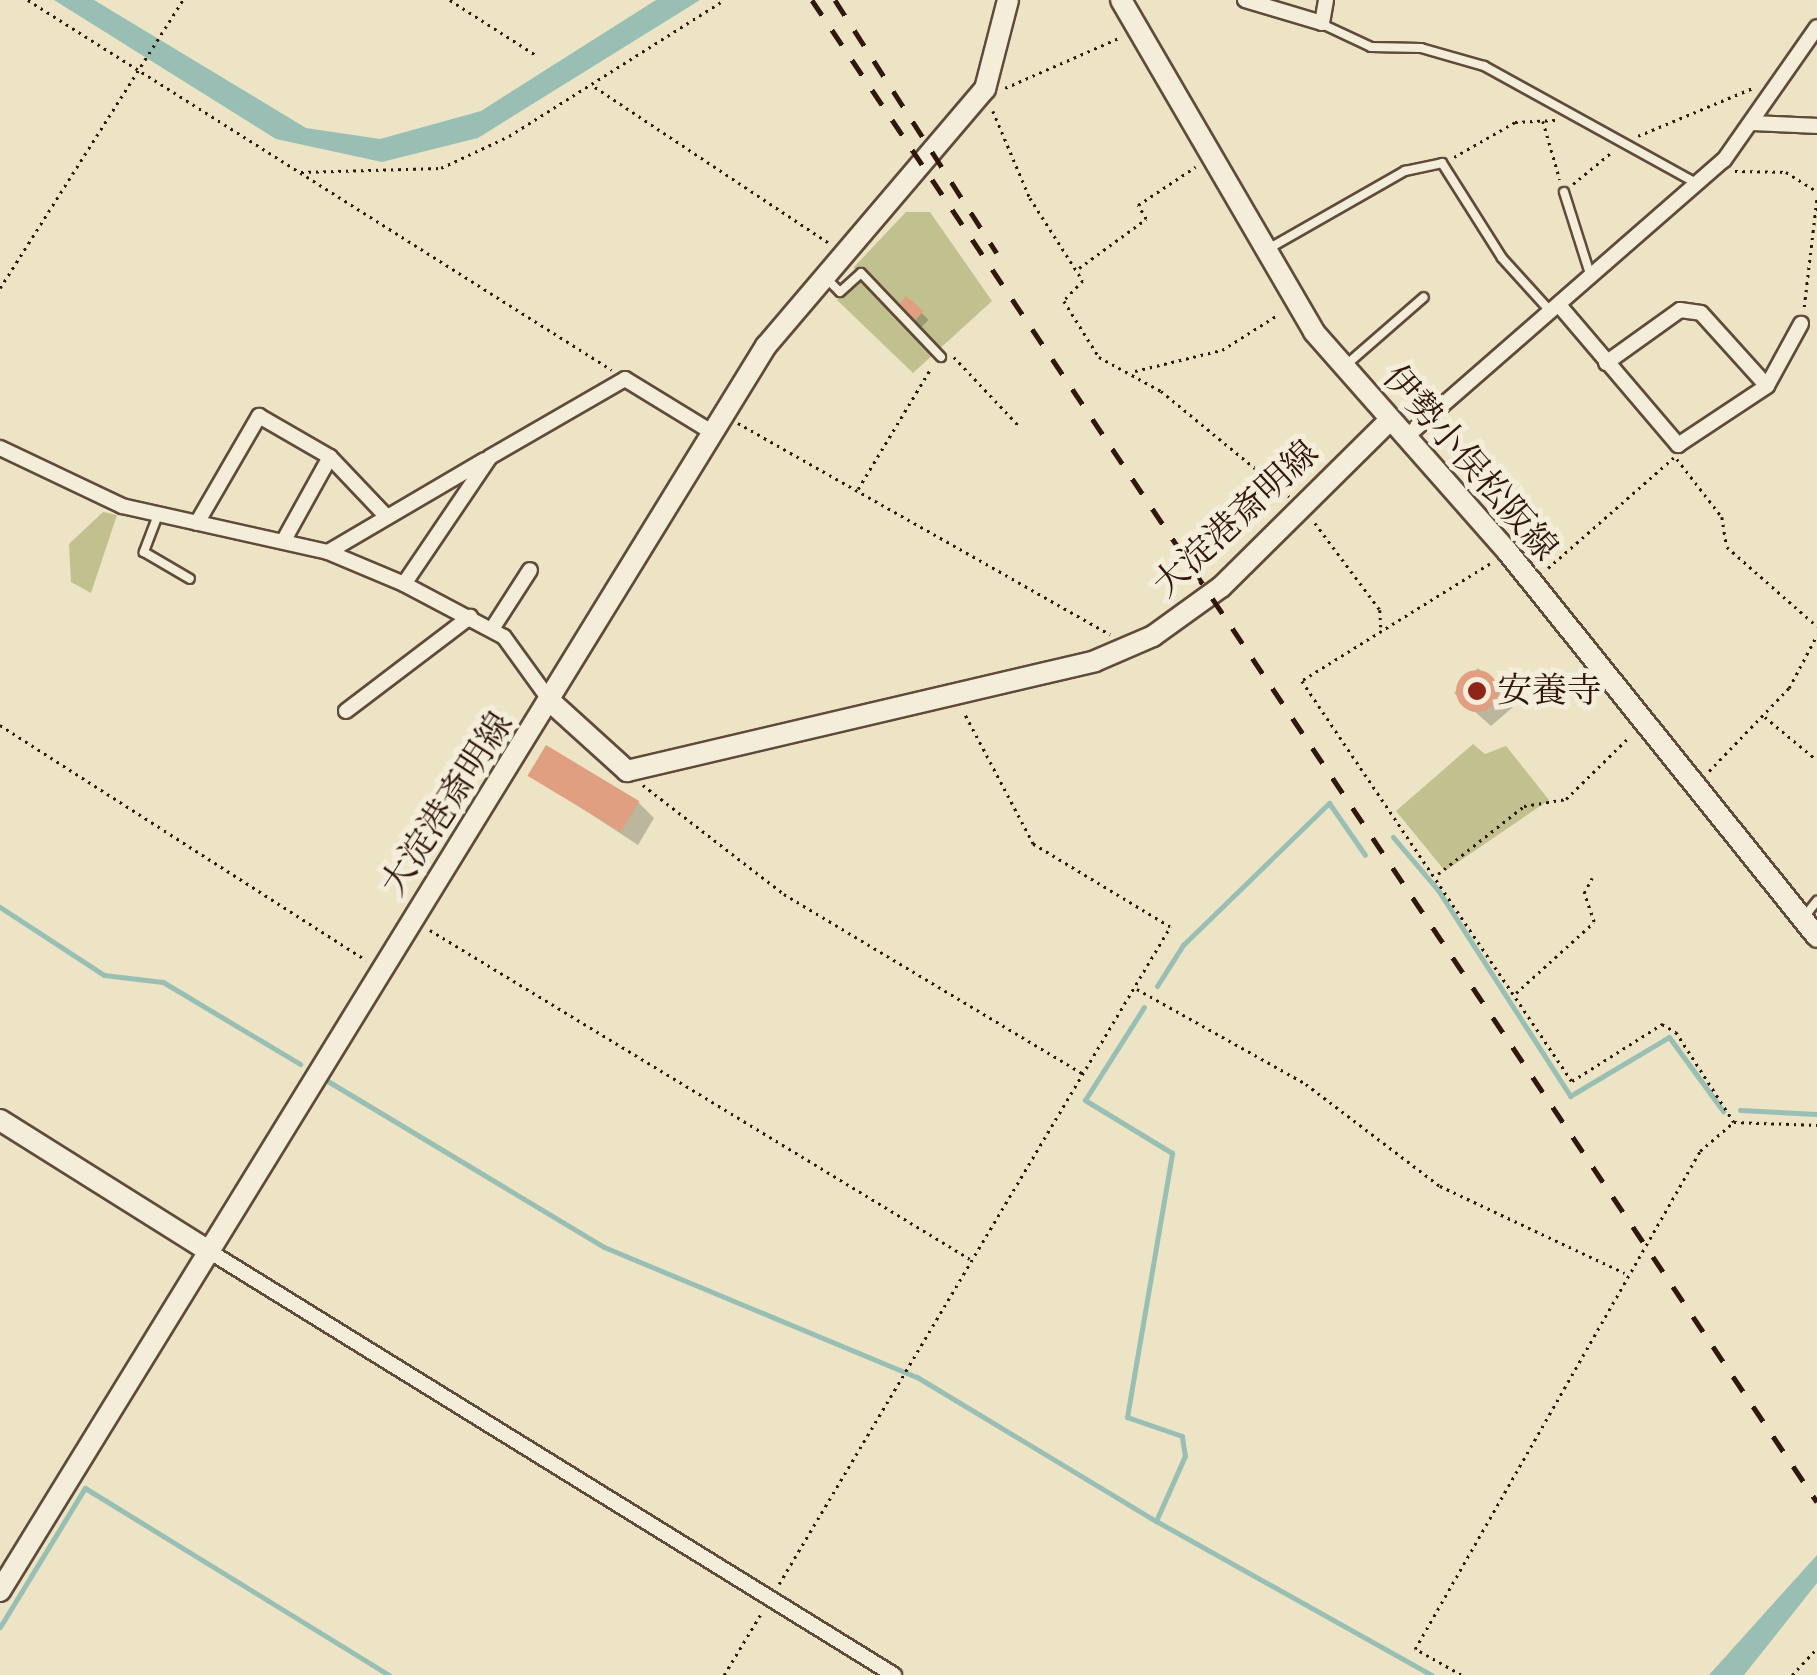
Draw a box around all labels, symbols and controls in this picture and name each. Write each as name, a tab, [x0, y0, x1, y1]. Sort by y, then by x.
street label: 伊勢小俣松阪線	[1374, 357, 1566, 569]
street label: 大淀港斎明線	[1145, 432, 1327, 606]
place label: 安養寺	[1497, 670, 1602, 712]
marker: 安養寺	[1466, 680, 1488, 702]
street label: 大淀港斎明線	[372, 705, 522, 903]

